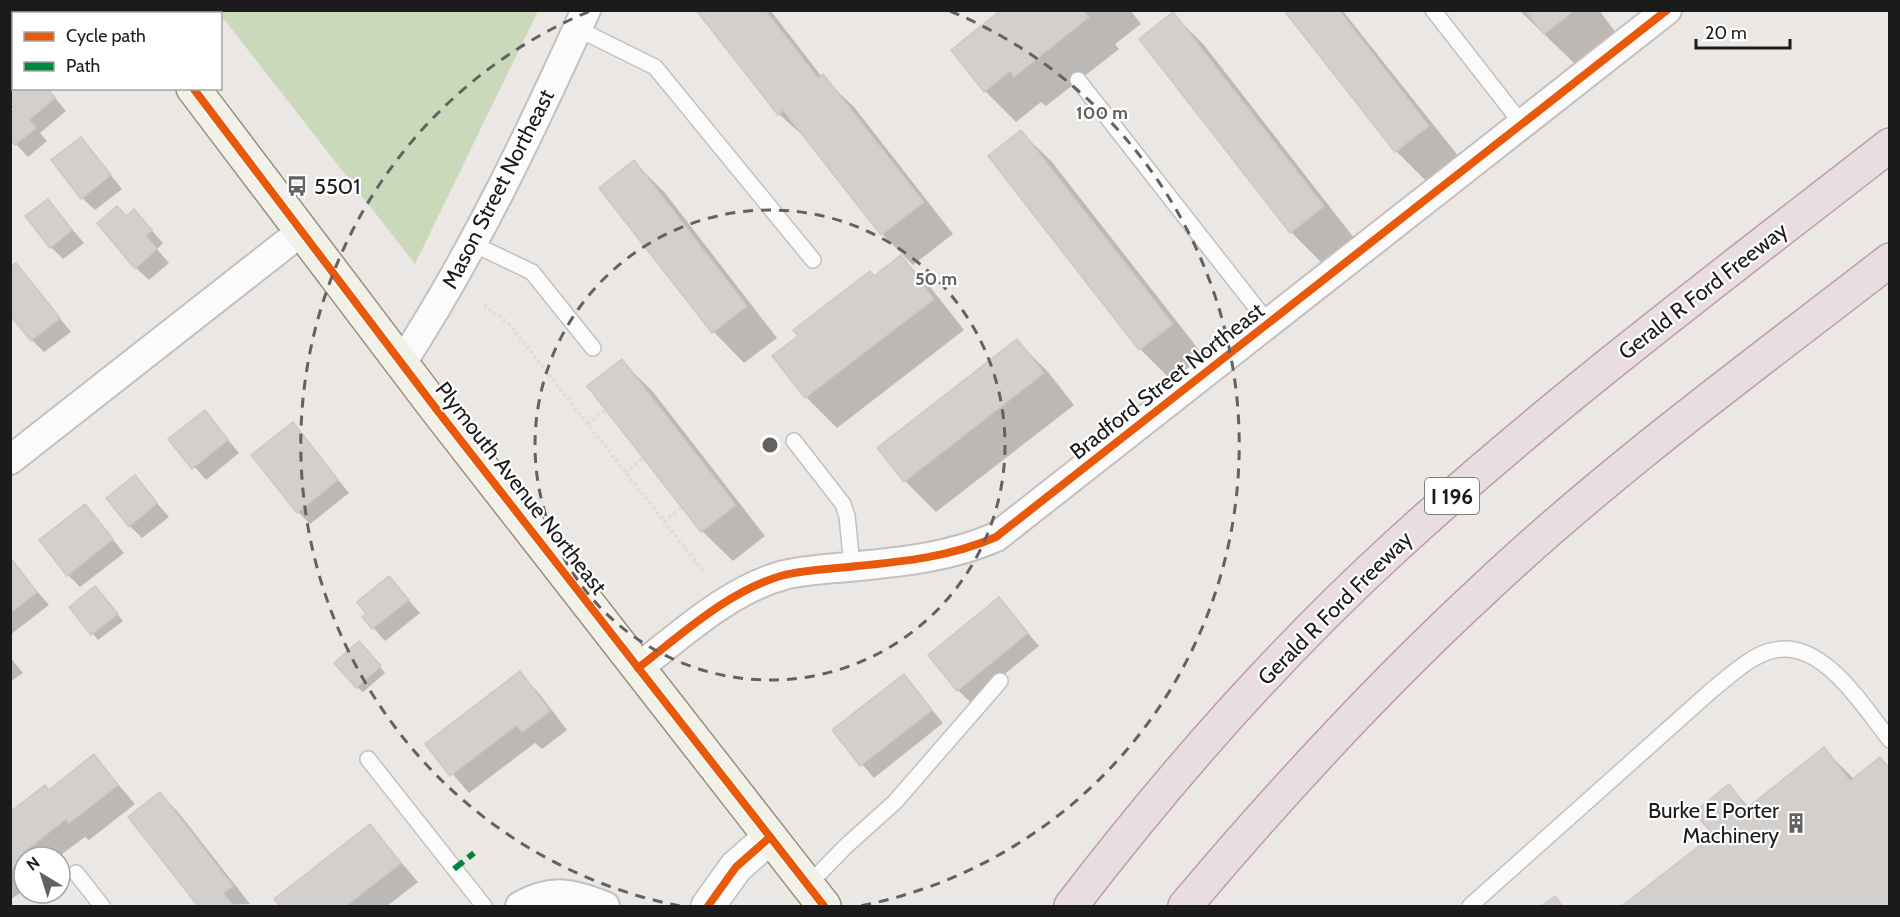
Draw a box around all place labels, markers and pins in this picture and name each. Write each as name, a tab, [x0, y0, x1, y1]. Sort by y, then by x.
place label: 5501	[314, 173, 360, 200]
bus stop icon: 5501	[285, 174, 309, 198]
centre of rings	[760, 435, 780, 455]
place label: Burke E Porter Machinery	[1648, 797, 1779, 849]
building icon: Burke E Porter Machinery	[1784, 811, 1808, 835]

